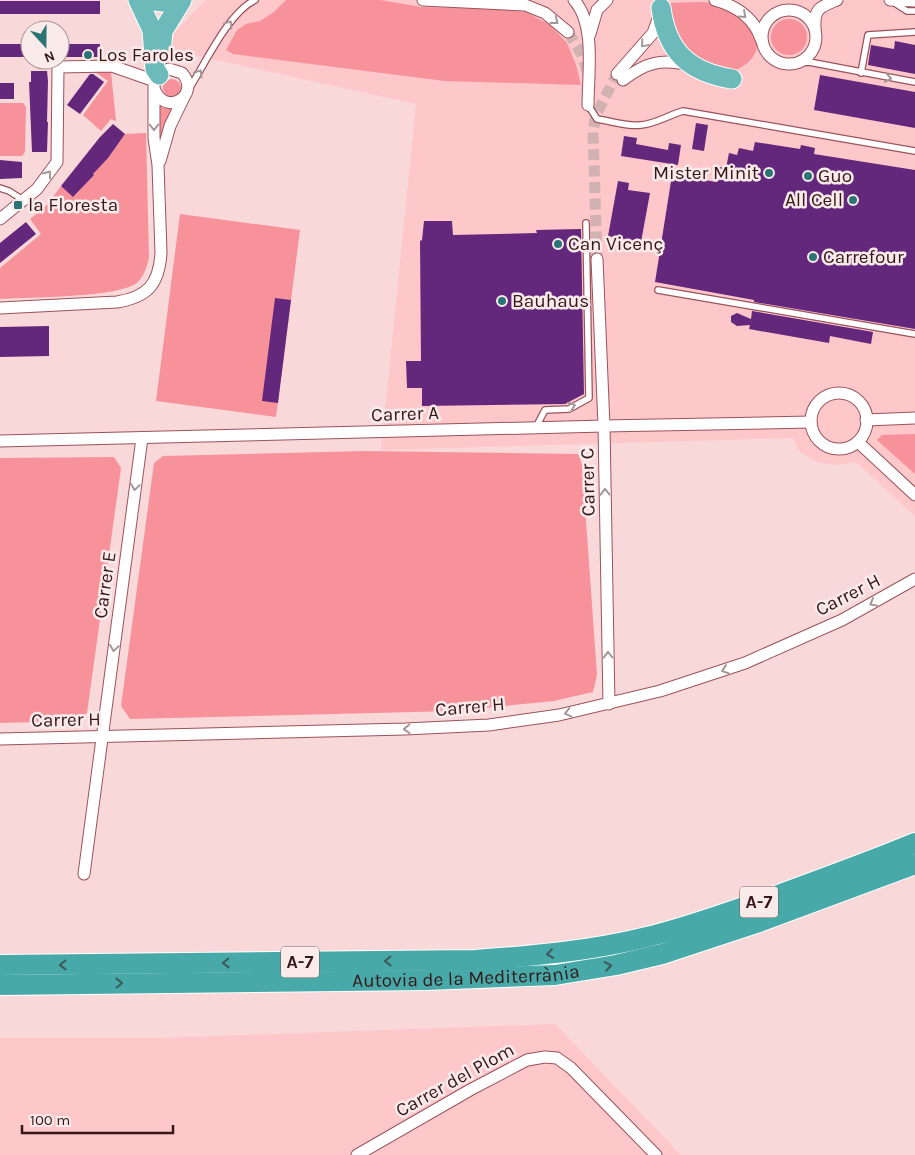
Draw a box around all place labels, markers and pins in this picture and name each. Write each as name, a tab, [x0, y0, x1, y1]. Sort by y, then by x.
place label: Los Faroles	[98, 44, 194, 66]
marker: Los Faroles	[82, 49, 94, 61]
place label: Mister Minit	[653, 162, 759, 184]
place label: Guo	[818, 165, 852, 187]
marker: Mister Minit	[763, 167, 775, 179]
marker: Guo	[802, 170, 814, 182]
place label: All Cell	[785, 189, 843, 211]
place label: la Floresta	[28, 194, 118, 216]
marker: All Cell	[847, 194, 859, 206]
marker: la Floresta	[12, 199, 24, 211]
place label: Can Vicenç	[568, 233, 663, 255]
marker: Can Vicenç	[552, 238, 564, 250]
place label: Carrefour	[823, 246, 904, 268]
marker: Carrefour	[807, 251, 819, 263]
place label: Bauhaus	[512, 290, 589, 312]
marker: Bauhaus	[496, 295, 508, 307]

